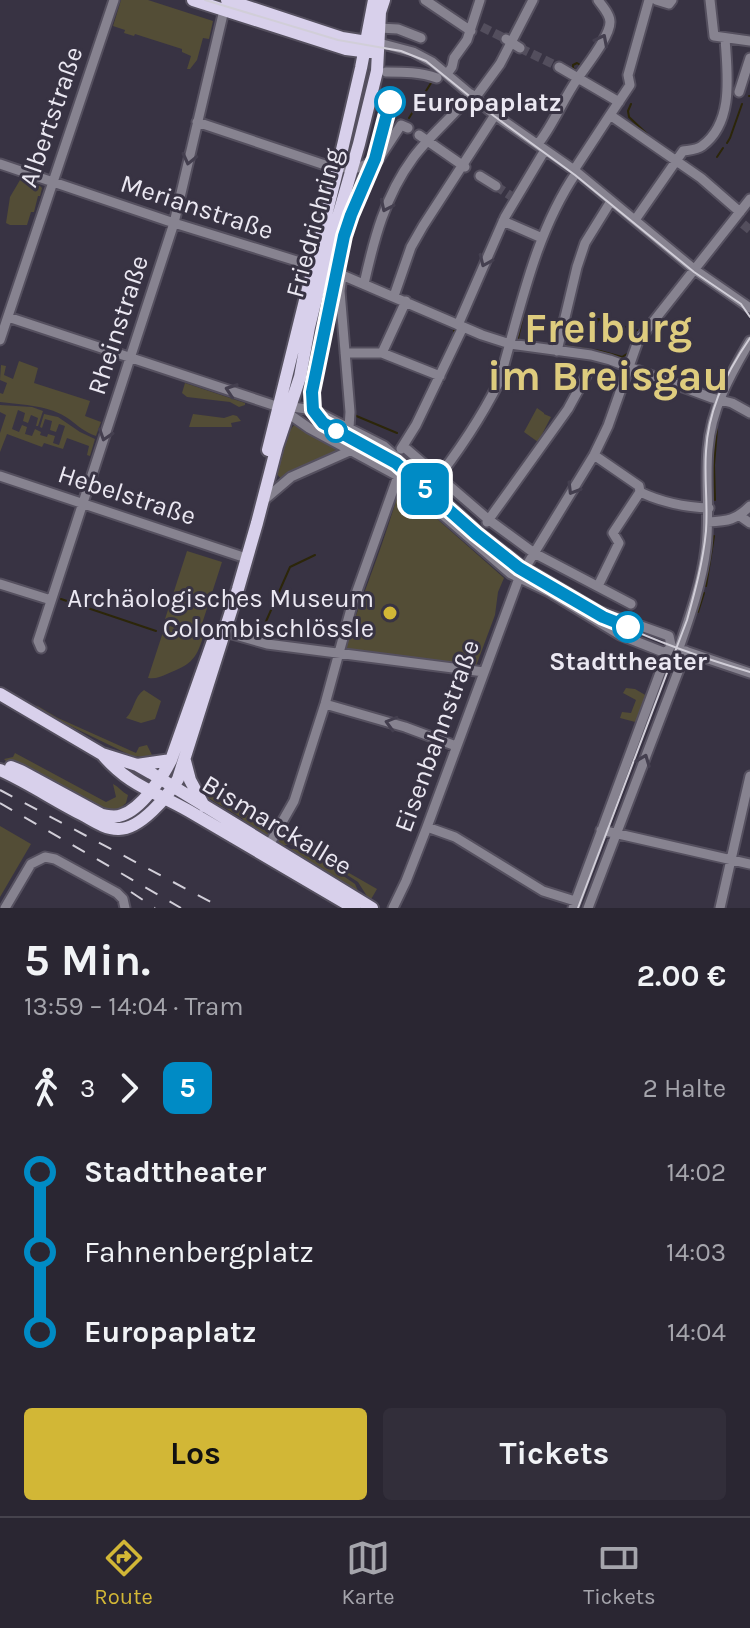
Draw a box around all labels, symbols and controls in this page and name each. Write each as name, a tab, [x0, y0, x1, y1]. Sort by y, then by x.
one-way arrow	[593, 33, 608, 48]
street label: Albertstraße	[12, 43, 90, 191]
marker: Europaplatz	[375, 87, 405, 117]
place label: Europaplatz	[412, 87, 562, 118]
street label: Friedrichring	[279, 145, 349, 301]
one-way arrow	[181, 152, 198, 166]
street label: Merianstraße	[117, 168, 277, 246]
one-way arrow	[380, 198, 396, 213]
street label: Rheinstraße	[81, 251, 155, 399]
one-way arrow	[479, 253, 495, 268]
district label: Freiburg im Breisgau	[487, 303, 729, 401]
one-way arrow	[225, 384, 239, 400]
unlabelled marker	[325, 420, 347, 442]
one-way arrow	[98, 427, 114, 441]
street label: Hebelstraße	[54, 458, 200, 532]
line badge: 5	[399, 463, 451, 515]
text: 5	[417, 472, 433, 505]
one-way arrow	[567, 480, 583, 495]
place label: Archäologisches Museum Colombischlössle	[67, 583, 374, 644]
marker: Archäologisches Museum Colombischlössle	[381, 604, 399, 622]
marker: Stadttheater	[613, 612, 643, 642]
street label: Eisenbahnstraße	[388, 635, 486, 837]
place label: Stadttheater	[549, 646, 708, 677]
one-way arrow	[385, 716, 399, 732]
one-way arrow	[634, 754, 651, 768]
street label: Bismarckallee	[196, 768, 358, 882]
text: 5 Min.	[24, 935, 151, 986]
text: 2.00 €	[637, 958, 726, 994]
text: 13:59 – 14:04 · Tram	[24, 991, 244, 1022]
icon: walk	[24, 1066, 68, 1110]
icon: forward	[107, 1066, 151, 1110]
text: 5	[179, 1071, 196, 1104]
text: 3	[80, 1073, 95, 1104]
text: 2 Halte	[643, 1073, 726, 1104]
text: Stadttheater	[84, 1154, 266, 1190]
text: 14:02	[666, 1157, 726, 1188]
text: Fahnenbergplatz	[84, 1234, 314, 1270]
text: 14:03	[666, 1237, 726, 1268]
text: Europaplatz	[84, 1314, 257, 1350]
text: 14:04	[667, 1317, 726, 1348]
button: Los	[24, 1408, 367, 1500]
button: Tickets	[383, 1408, 726, 1500]
tab: Route	[94, 1536, 153, 1610]
tab: Karte	[341, 1536, 394, 1610]
tab: Tickets	[583, 1536, 656, 1610]

